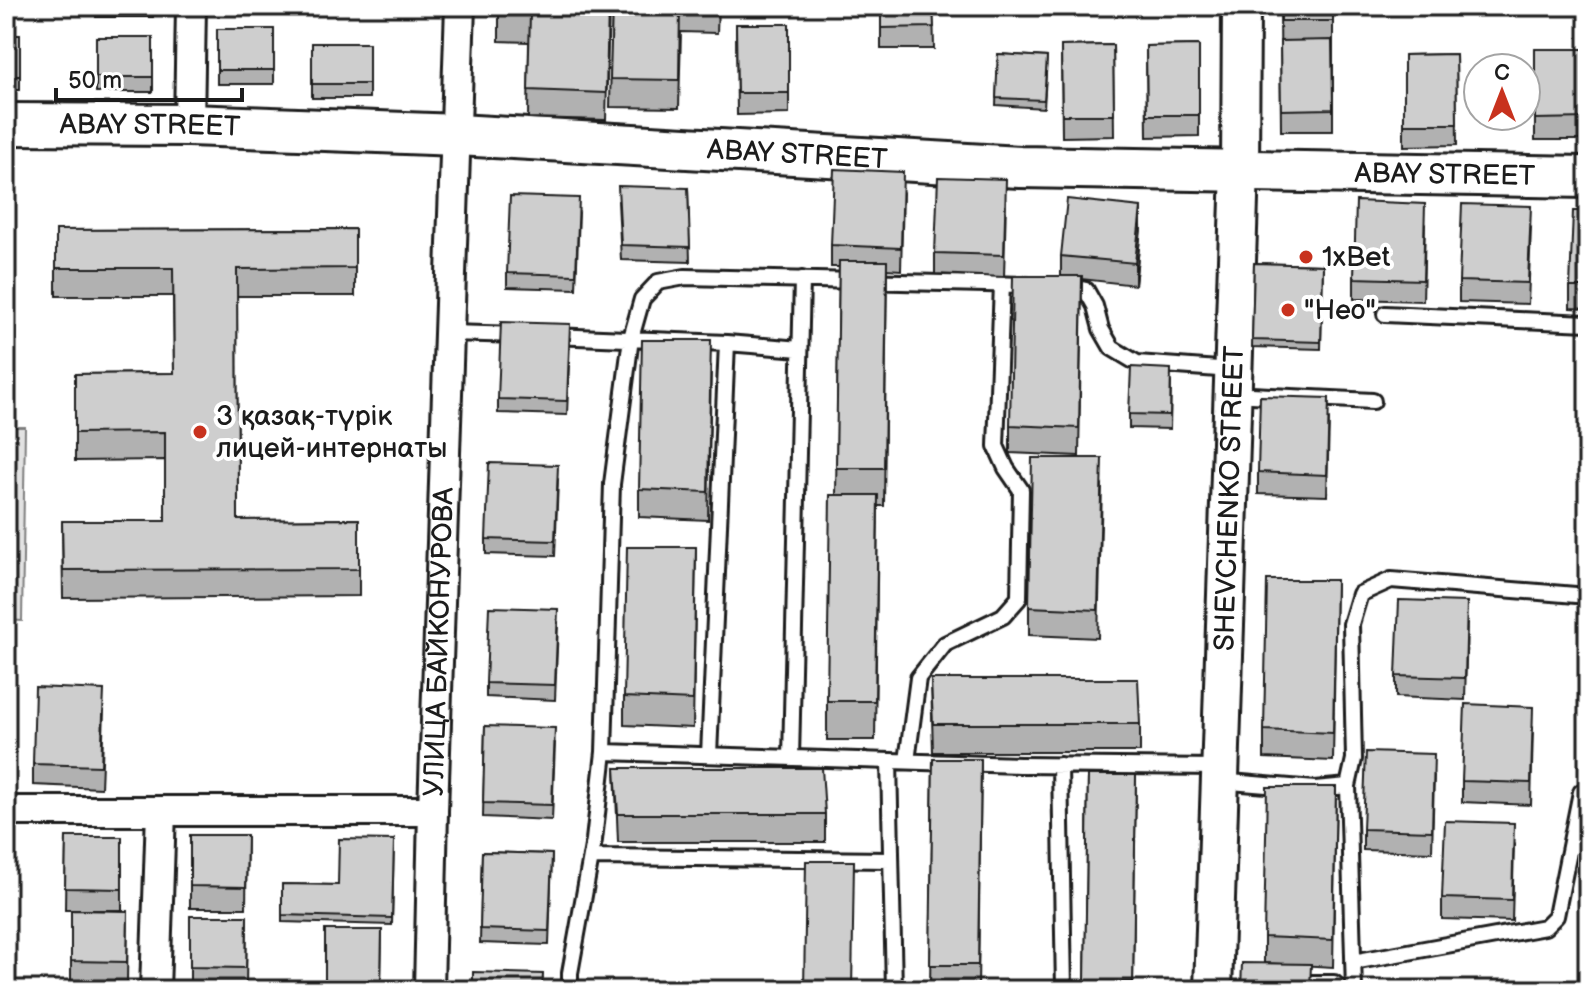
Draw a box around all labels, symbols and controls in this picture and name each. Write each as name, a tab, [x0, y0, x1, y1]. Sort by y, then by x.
scale bar	[56, 52, 242, 102]
north arrow	[1462, 52, 1542, 132]
text: С	[1494, 60, 1510, 87]
text: 50 m	[68, 66, 122, 95]
street label: ABAY STREET	[59, 108, 241, 143]
street label: ABAY STREET	[706, 133, 889, 176]
street label: ABAY STREET	[1354, 156, 1536, 193]
place label: 1xBet	[1322, 241, 1391, 274]
marker: 1xBet	[1297, 248, 1315, 266]
place label: "Нео"	[1304, 294, 1376, 327]
marker: "Нео"	[1279, 301, 1297, 319]
street label: SHEVCHENKO STREET	[1208, 345, 1251, 651]
place label: 3 қазақ-түрік лицей-интернаты	[216, 400, 447, 465]
marker: 3 қазақ-түрік лицей-интернаты	[191, 423, 209, 441]
street label: УЛИЦА БАЙКОНУРОВА	[417, 486, 460, 797]

